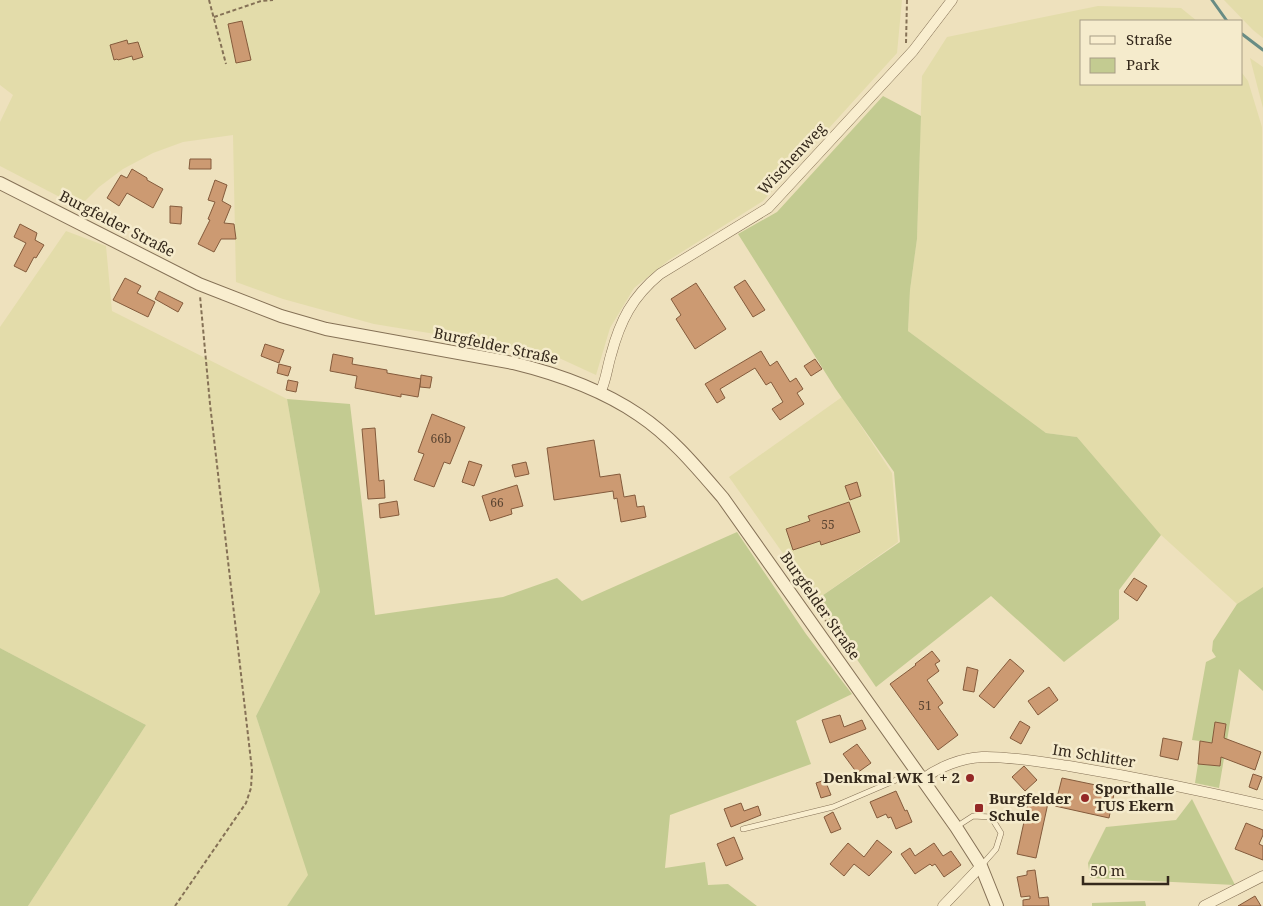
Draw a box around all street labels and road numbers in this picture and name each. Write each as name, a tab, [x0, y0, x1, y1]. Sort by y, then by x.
street label: Wischenweg	[753, 118, 830, 198]
street label: Burgfelder Straße	[56, 185, 179, 261]
street label: Burgfelder Straße	[432, 322, 561, 368]
street label: Burgfelder Straße	[776, 548, 866, 663]
street label: Im Schlitter	[1051, 739, 1137, 771]

